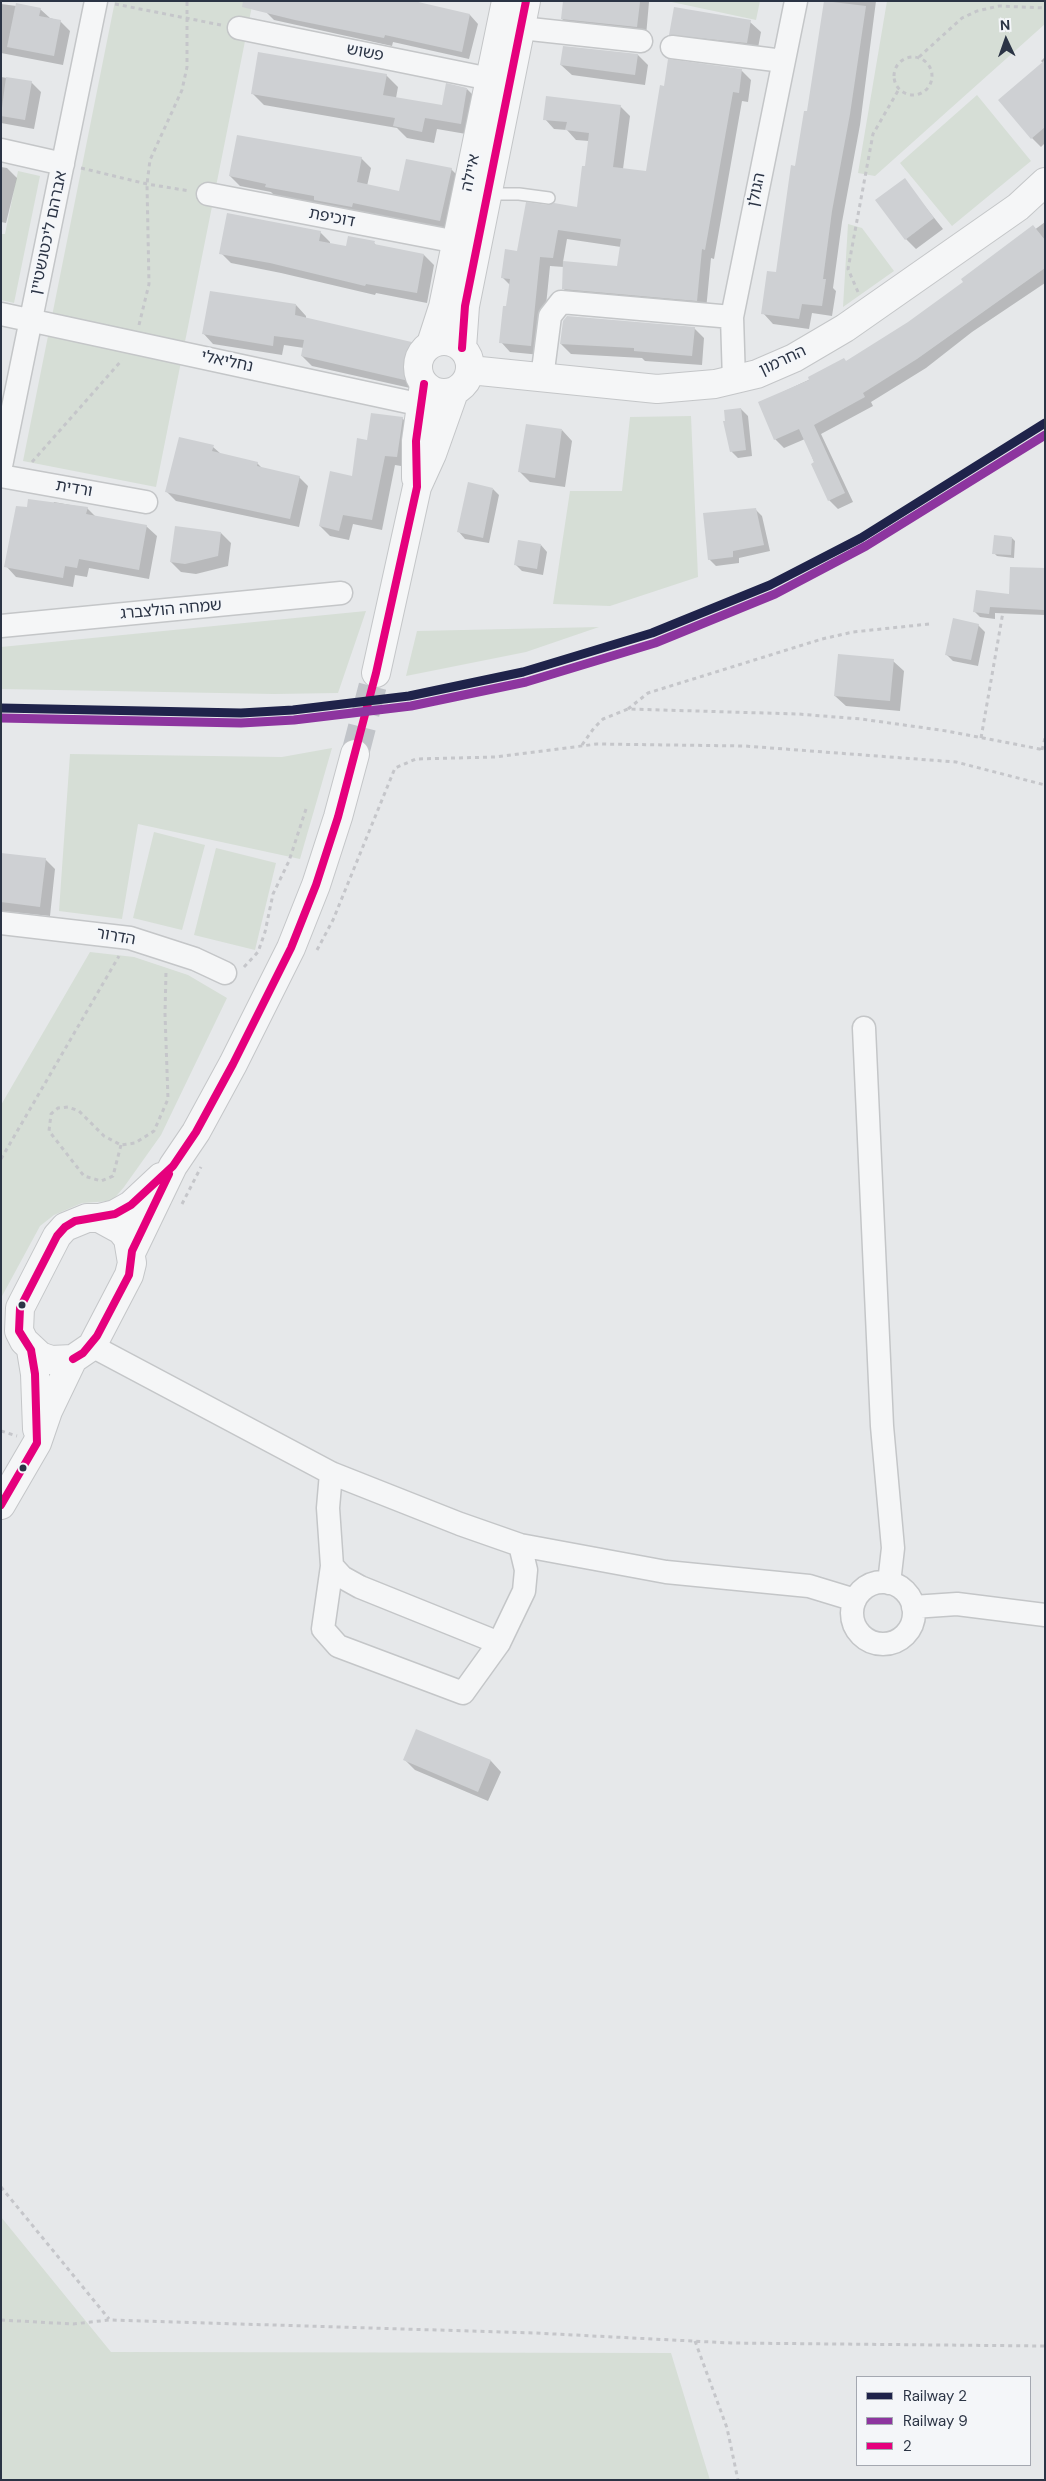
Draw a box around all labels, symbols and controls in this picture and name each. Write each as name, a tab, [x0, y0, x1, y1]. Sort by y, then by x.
north arrow	[981, 15, 1031, 65]
text: N	[1000, 16, 1011, 34]
street label: פשוש	[345, 40, 385, 66]
street label: איילה	[458, 153, 484, 193]
street label: אברהם ליכטנשטיין	[27, 169, 71, 297]
street label: הגולן	[744, 171, 770, 209]
street label: דוכיפת	[307, 204, 357, 232]
street label: החרמון	[757, 342, 809, 380]
street label: נחליאלי	[199, 347, 255, 377]
street label: ורדית	[54, 476, 94, 502]
street label: שמחה הולצברג	[119, 596, 223, 624]
street label: הדרור	[95, 924, 137, 950]
unlabelled marker	[17, 1300, 27, 1310]
unlabelled marker	[18, 1463, 28, 1473]
legend	[856, 2376, 1031, 2466]
text: Railway 2	[903, 2386, 967, 2406]
text: Railway 9	[903, 2411, 968, 2431]
text: 2	[903, 2436, 912, 2456]

